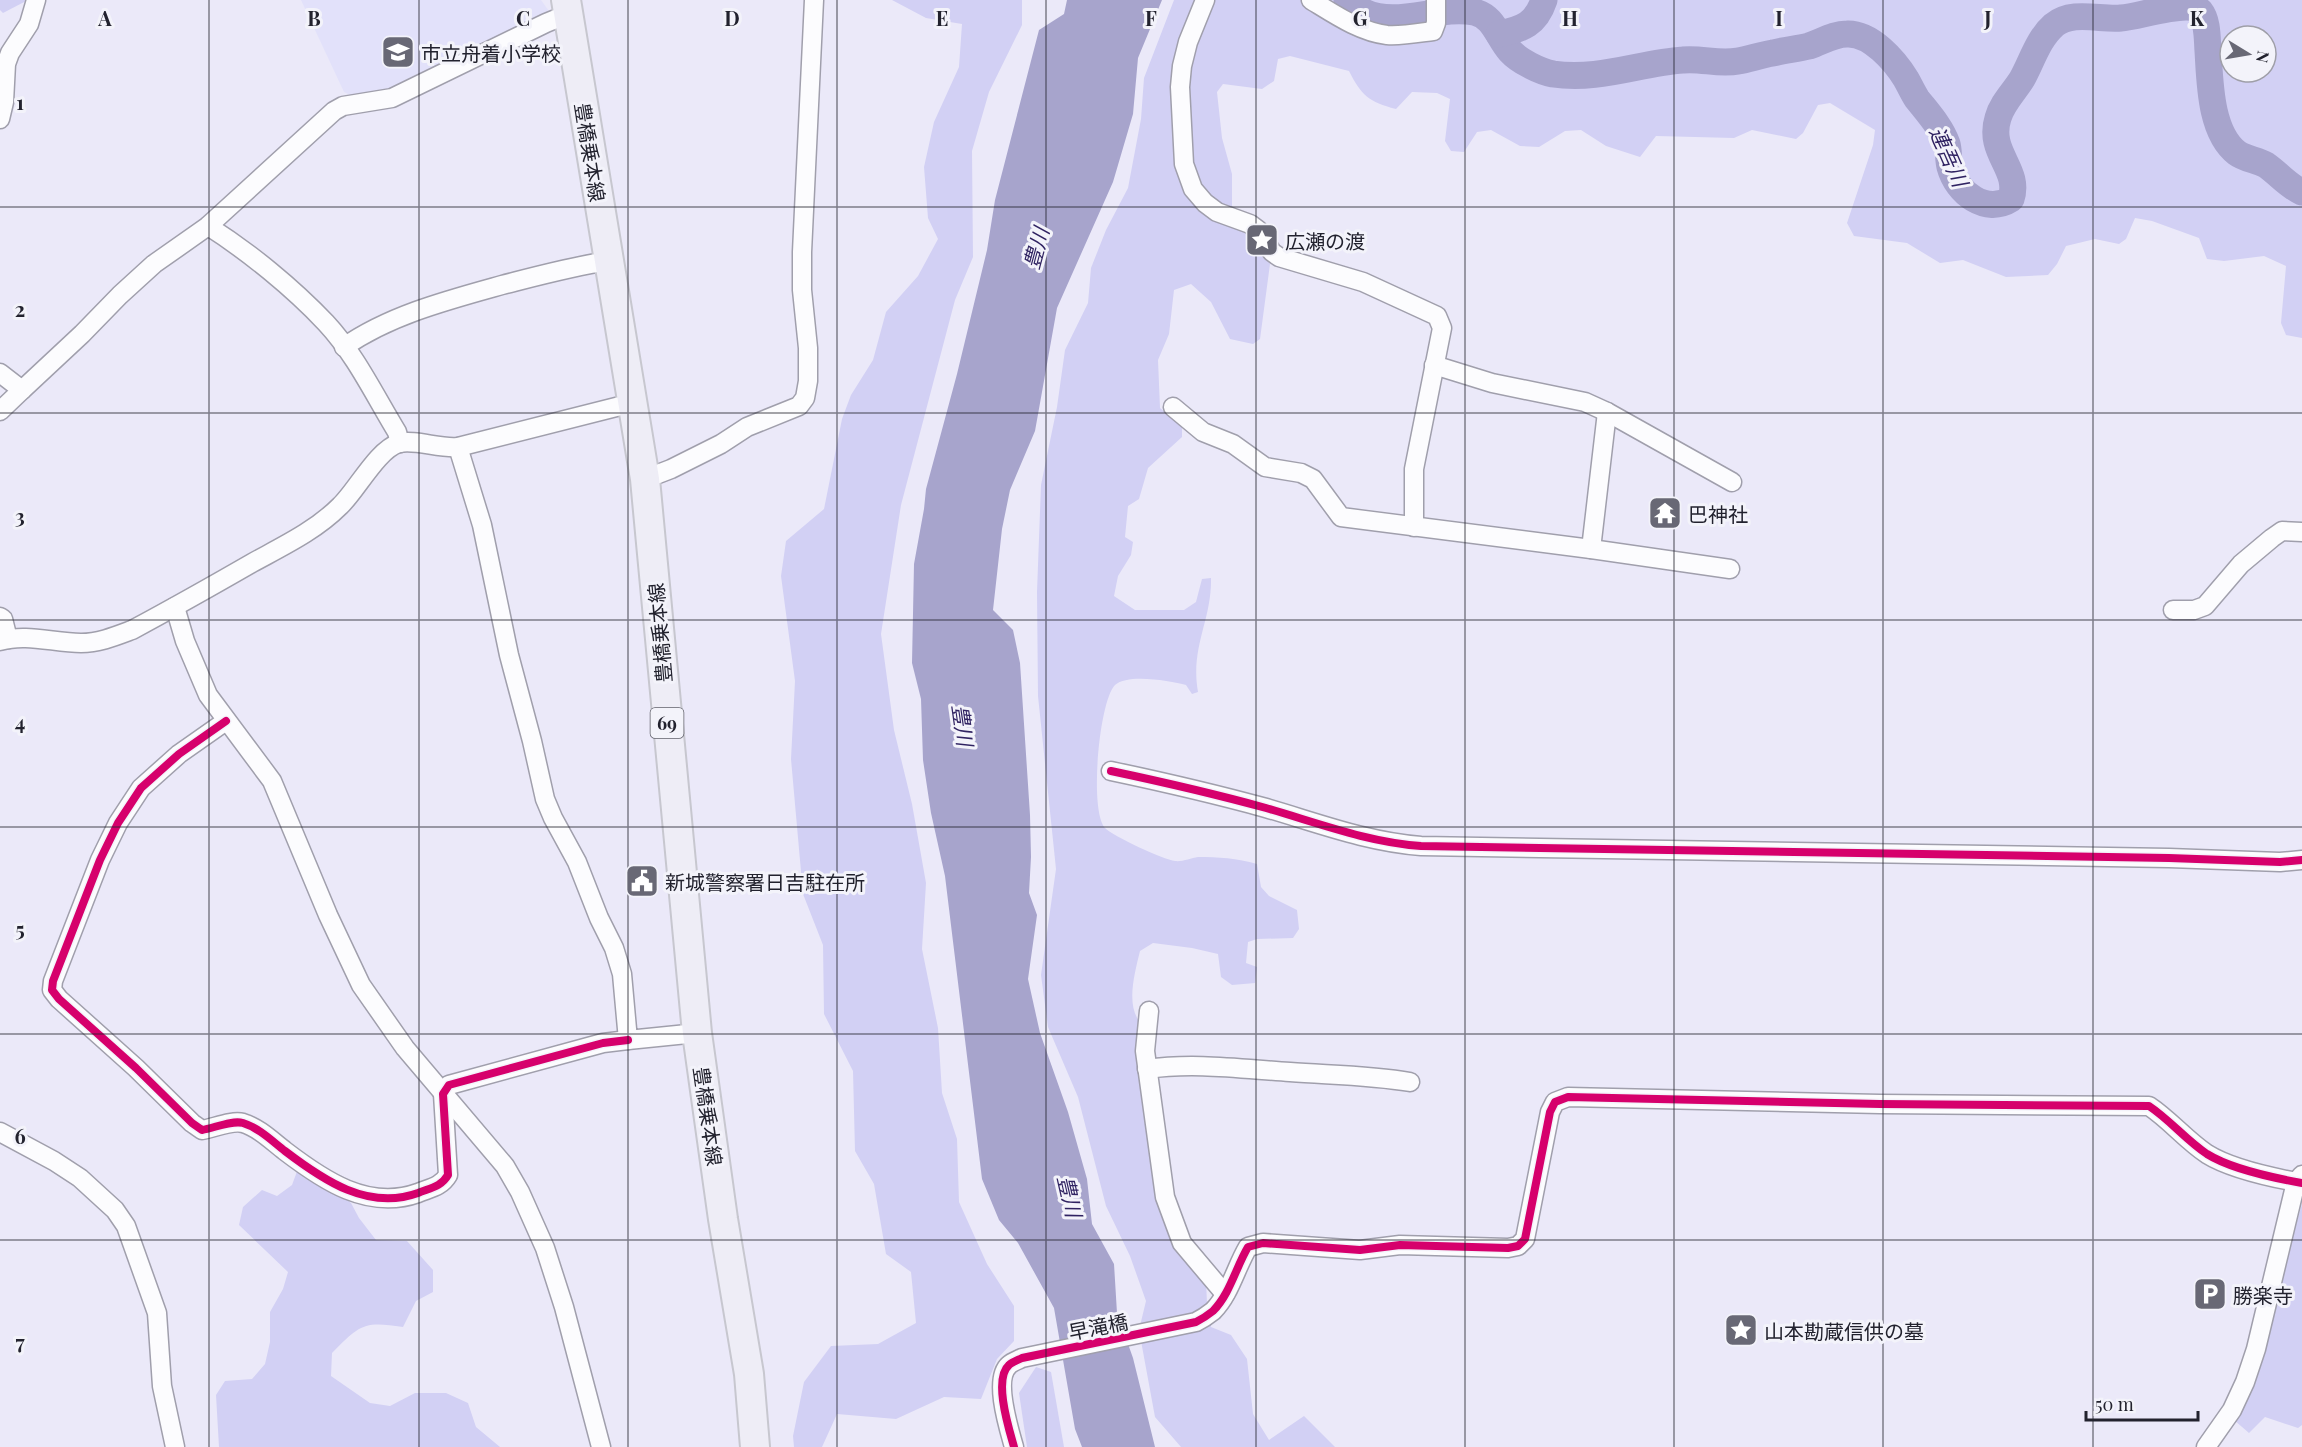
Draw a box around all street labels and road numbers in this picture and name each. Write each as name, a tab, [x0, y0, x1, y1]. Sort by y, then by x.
street label: 豊橋乗本線	[570, 101, 612, 203]
street label: 豊橋乗本線	[641, 582, 677, 684]
road number: 69	[650, 708, 684, 738]
street label: 豊橋乗本線	[689, 1065, 729, 1167]
street label: 早滝橋	[1066, 1307, 1130, 1345]

